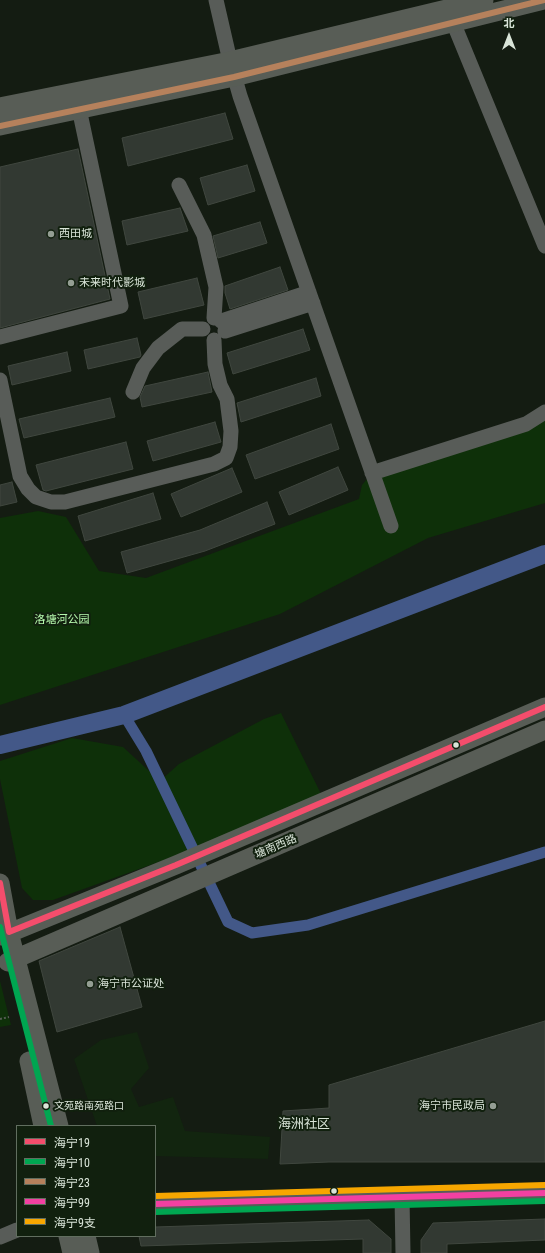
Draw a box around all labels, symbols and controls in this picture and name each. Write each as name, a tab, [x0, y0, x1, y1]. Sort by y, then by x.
north arrow	[489, 16, 529, 56]
text: 北	[504, 17, 515, 30]
place label: 西田城	[59, 227, 92, 241]
marker: 西田城	[46, 229, 56, 239]
place label: 未来时代影城	[79, 276, 145, 290]
marker: 未来时代影城	[66, 278, 76, 288]
park label: 洛塘河公园	[35, 613, 89, 627]
unlabelled marker	[451, 740, 461, 750]
street label: 塘南西路	[253, 832, 299, 862]
place label: 海宁市公证处	[98, 977, 164, 991]
marker: 海宁市公证处	[85, 979, 95, 989]
place label: 海宁市民政局	[419, 1099, 485, 1113]
place label: 文苑路南苑路口	[54, 1100, 124, 1112]
marker: 文苑路南苑路口	[41, 1101, 51, 1111]
marker: 海宁市民政局	[488, 1101, 498, 1111]
district label: 海洲社区	[278, 1117, 330, 1133]
legend	[16, 1125, 156, 1237]
text: 海宁19	[54, 1136, 90, 1150]
text: 海宁10	[54, 1156, 90, 1170]
text: 海宁23	[54, 1176, 90, 1190]
unlabelled marker	[329, 1186, 339, 1196]
text: 海宁99	[54, 1196, 90, 1210]
text: 海宁9支	[54, 1216, 96, 1230]

